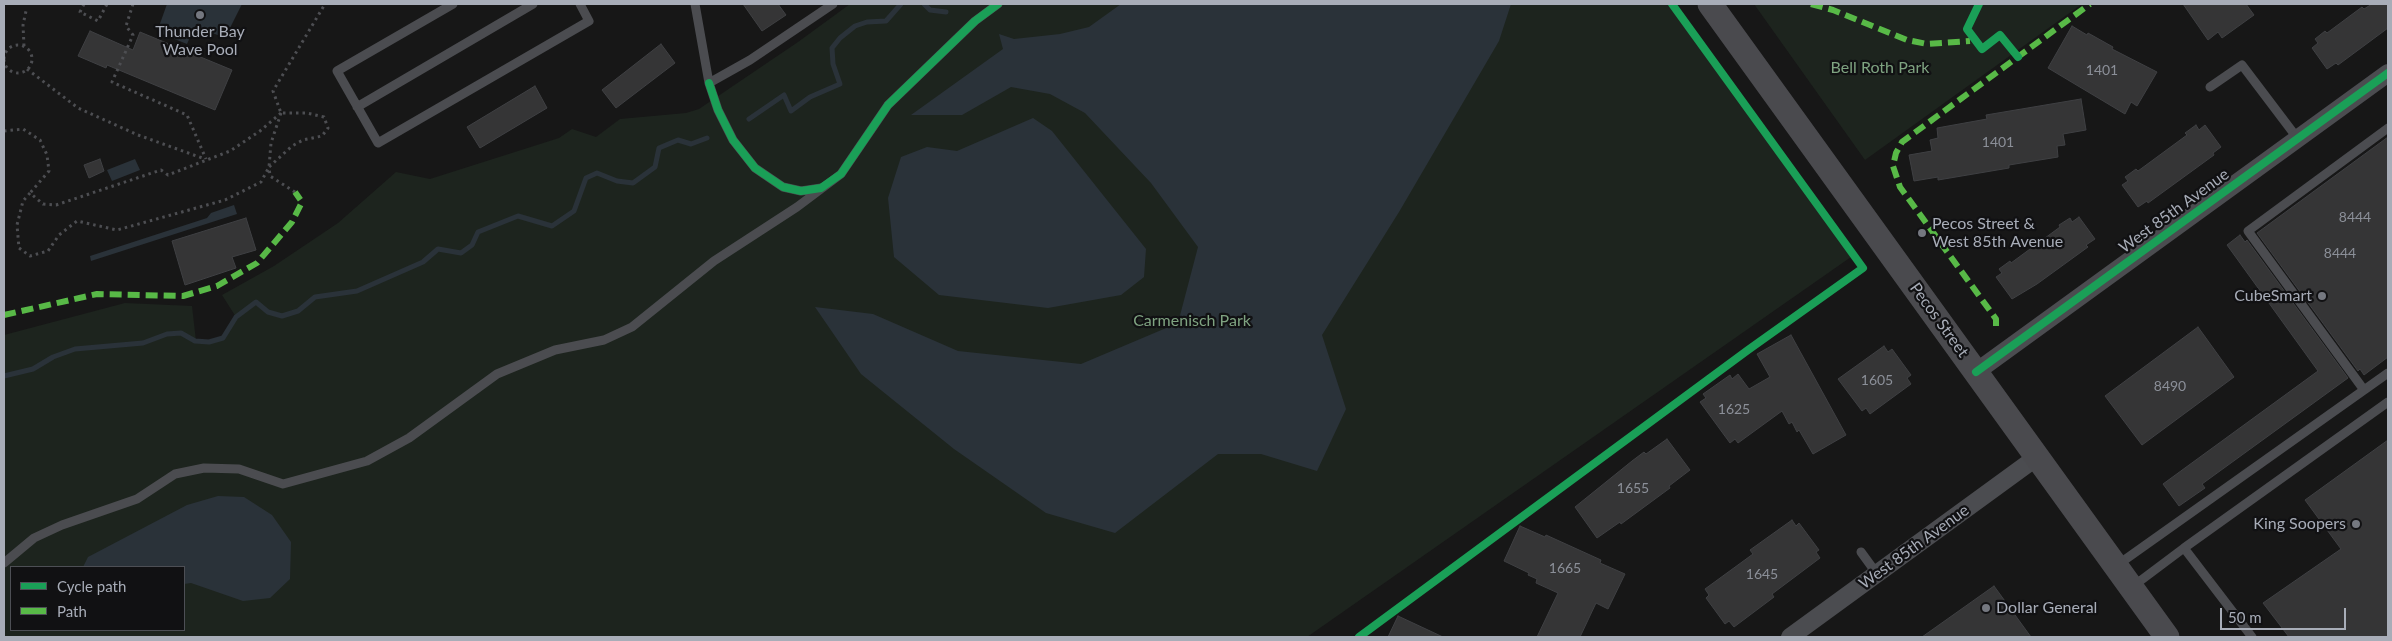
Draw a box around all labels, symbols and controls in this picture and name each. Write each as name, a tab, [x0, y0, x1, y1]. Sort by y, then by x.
marker: Thunder Bay Wave Pool	[194, 9, 206, 21]
place label: Thunder Bay Wave Pool	[155, 22, 245, 60]
park label: Bell Roth Park	[1831, 58, 1929, 78]
house number: 1401	[2086, 62, 2118, 78]
house number: 1401	[1982, 134, 2014, 150]
street label: West 85th Avenue	[2115, 165, 2233, 257]
house number: 8444	[2339, 209, 2371, 225]
place label: Pecos Street & West 85th Avenue	[1932, 214, 2063, 252]
marker: Pecos Street & West 85th Avenue	[1916, 227, 1928, 239]
house number: 8444	[2324, 245, 2356, 261]
street label: Pecos Street	[1906, 279, 1972, 361]
place label: CubeSmart	[2234, 286, 2312, 306]
marker: CubeSmart	[2316, 290, 2328, 302]
park label: Carmenisch Park	[1133, 311, 1251, 331]
house number: 1605	[1861, 372, 1893, 388]
house number: 8490	[2154, 378, 2186, 394]
house number: 1625	[1718, 401, 1750, 417]
house number: 1655	[1617, 480, 1649, 496]
street label: West 85th Avenue	[1855, 501, 1973, 593]
place label: King Soopers	[2253, 514, 2346, 534]
marker: King Soopers	[2350, 518, 2362, 530]
house number: 1665	[1549, 560, 1581, 576]
legend	[10, 566, 185, 631]
house number: 1645	[1746, 566, 1778, 582]
text: Cycle path	[57, 577, 126, 595]
place label: Dollar General	[1996, 598, 2097, 618]
scale bar	[2222, 598, 2348, 630]
text: Path	[57, 602, 87, 620]
marker: Dollar General	[1980, 602, 1992, 614]
text: 50 m	[2228, 608, 2262, 626]

